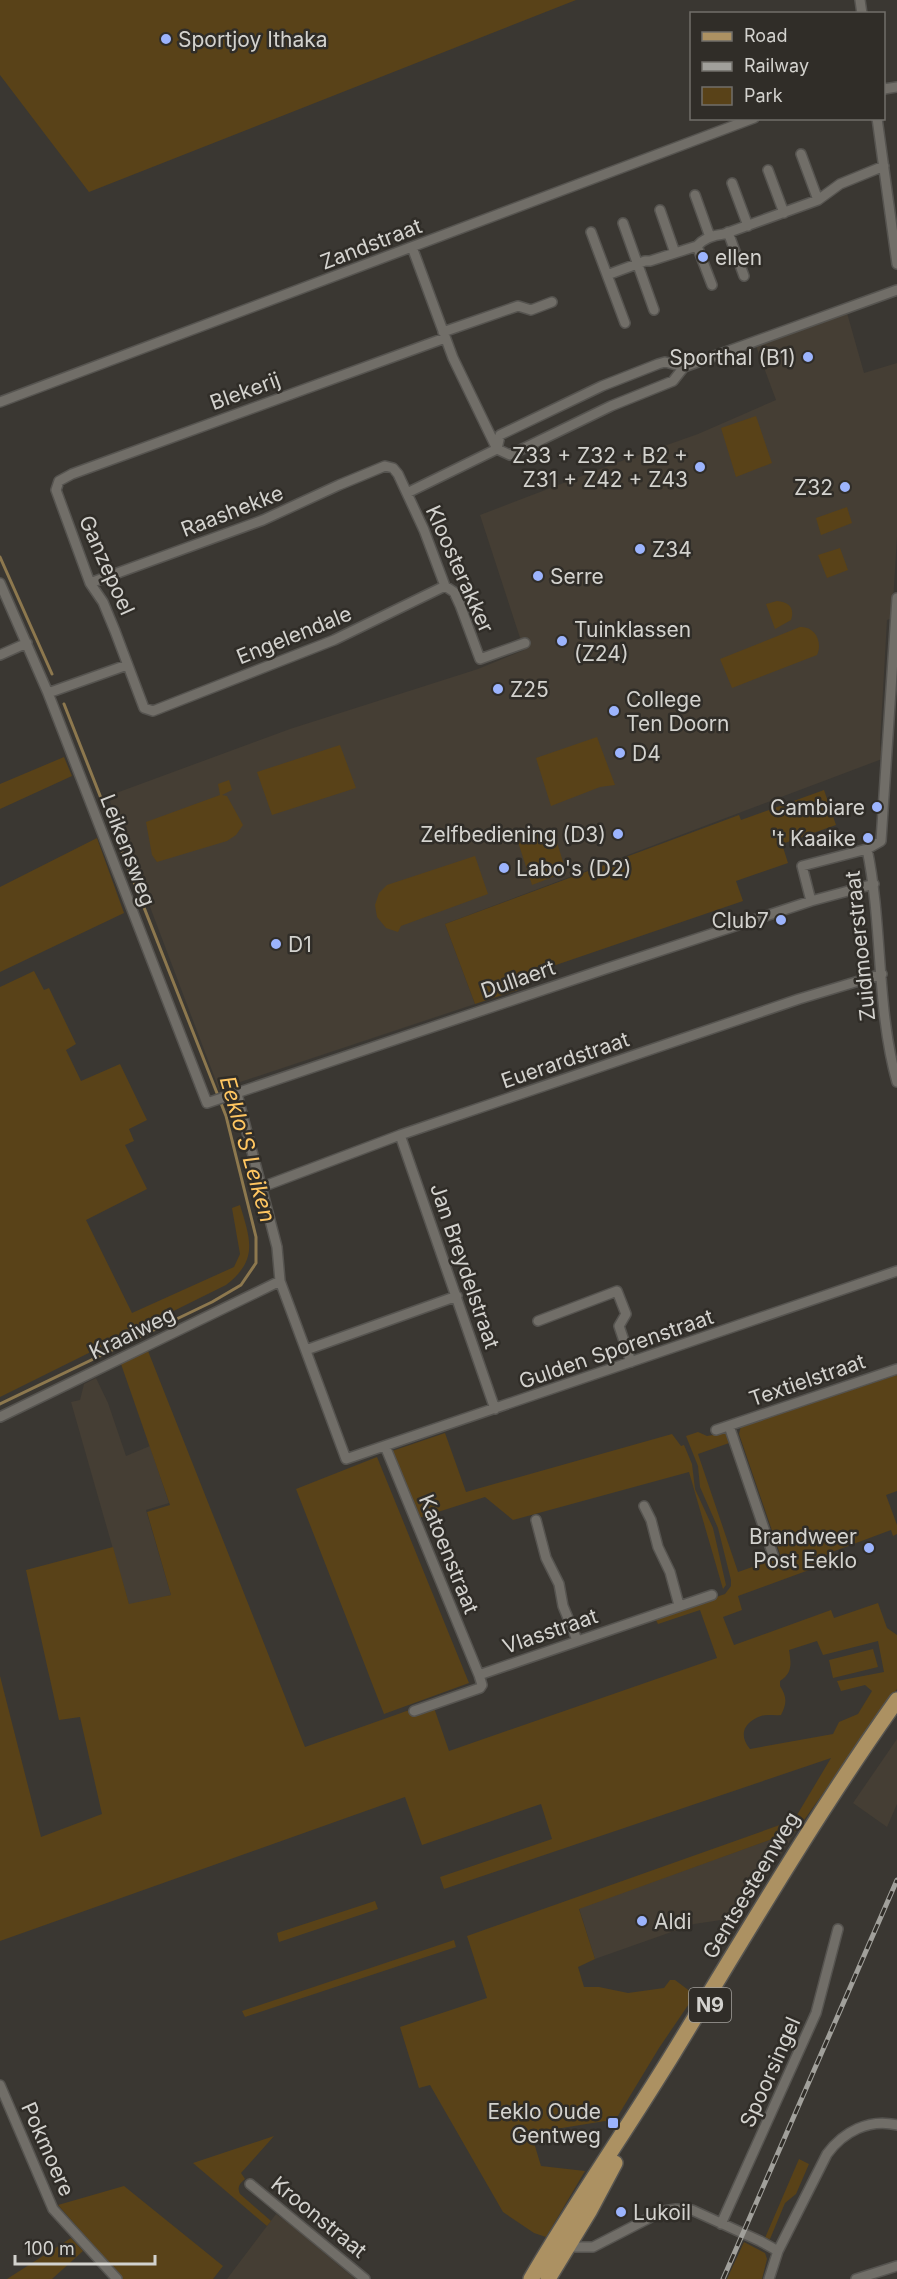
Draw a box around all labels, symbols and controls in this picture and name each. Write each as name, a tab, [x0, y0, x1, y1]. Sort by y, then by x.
legend	[690, 12, 885, 120]
text: Road	[744, 25, 787, 46]
place label: Sportjoy Ithaka	[178, 27, 328, 52]
marker: Sportjoy Ithaka	[159, 32, 173, 46]
text: Railway	[744, 55, 809, 76]
text: Park	[744, 85, 783, 106]
street label: Zandstraat	[317, 213, 425, 275]
place label: ellen	[715, 245, 762, 270]
marker: ellen	[696, 250, 710, 264]
place label: Sporthal (B1)	[669, 345, 796, 370]
marker: Sporthal (B1)	[801, 350, 815, 364]
street label: Blekerij	[207, 367, 283, 415]
place label: Z33 + Z32 + B2 + Z31 + Z42 + Z43	[512, 443, 688, 492]
marker: Z33 + Z32 + B2 + Z31 + Z42 + Z43	[693, 460, 707, 474]
place label: Z32	[794, 475, 833, 500]
street label: Raashekke	[177, 480, 287, 542]
marker: Z32	[838, 480, 852, 494]
street label: Kloosterakker	[421, 501, 499, 637]
street label: Ganzepoel	[74, 511, 140, 619]
place label: Z34	[652, 537, 692, 562]
marker: Z34	[633, 542, 647, 556]
place label: Serre	[550, 564, 604, 589]
marker: Serre	[531, 569, 545, 583]
street label: Engelendale	[233, 601, 355, 669]
place label: Tuinklassen (Z24)	[574, 617, 691, 666]
marker: Tuinklassen (Z24)	[555, 634, 569, 648]
place label: Z25	[510, 677, 549, 702]
marker: Z25	[491, 682, 505, 696]
place label: College Ten Doorn	[626, 687, 729, 736]
marker: College Ten Doorn	[607, 704, 621, 718]
place label: D4	[632, 741, 661, 766]
marker: D4	[613, 746, 627, 760]
street label: Leikensweg	[95, 790, 161, 910]
place label: Cambiare	[770, 795, 865, 820]
marker: Cambiare	[870, 800, 884, 814]
place label: Zelfbediening (D3)	[420, 822, 606, 847]
place label: 't Kaaike	[771, 826, 856, 851]
marker: Zelfbediening (D3)	[611, 827, 625, 841]
marker: 't Kaaike	[861, 831, 875, 845]
place label: Labo's (D2)	[516, 856, 631, 881]
marker: Labo's (D2)	[497, 861, 511, 875]
street label: Zuidmoerstraat	[840, 869, 880, 1022]
place label: Club7	[711, 908, 769, 933]
marker: Club7	[774, 913, 788, 927]
place label: D1	[288, 932, 312, 957]
marker: D1	[269, 937, 283, 951]
street label: Dullaert	[478, 955, 559, 1003]
street label: Euerardstraat	[498, 1026, 632, 1094]
water label: Eeklo'S Leiken	[215, 1073, 281, 1225]
street label: Jan Breydelstraat	[425, 1180, 505, 1352]
street label: Kraaiweg	[85, 1301, 179, 1365]
street label: Gulden Sporenstraat	[515, 1304, 717, 1394]
street label: Textielstraat	[746, 1348, 868, 1412]
street label: Katoenstraat	[414, 1491, 484, 1617]
place label: Brandweer Post Eeklo	[749, 1524, 857, 1573]
marker: Brandweer Post Eeklo	[862, 1541, 876, 1555]
street label: Vlasstraat	[499, 1603, 601, 1659]
street label: Gentsesteenweg	[697, 1807, 805, 1963]
place label: Aldi	[654, 1909, 692, 1934]
marker: Aldi	[635, 1914, 649, 1928]
road number: N9	[689, 1988, 731, 2022]
street label: Spoorsingel	[735, 2013, 805, 2131]
street label: Pokmoere	[16, 2098, 80, 2200]
place label: Eeklo Oude Gentweg	[487, 2099, 601, 2148]
marker: Eeklo Oude Gentweg	[606, 2116, 620, 2130]
street label: Kroonstraat	[266, 2171, 372, 2263]
place label: Lukoil	[633, 2200, 691, 2225]
marker: Lukoil	[614, 2205, 628, 2219]
scale bar	[15, 2228, 154, 2266]
text: 100 m	[24, 2238, 75, 2259]

